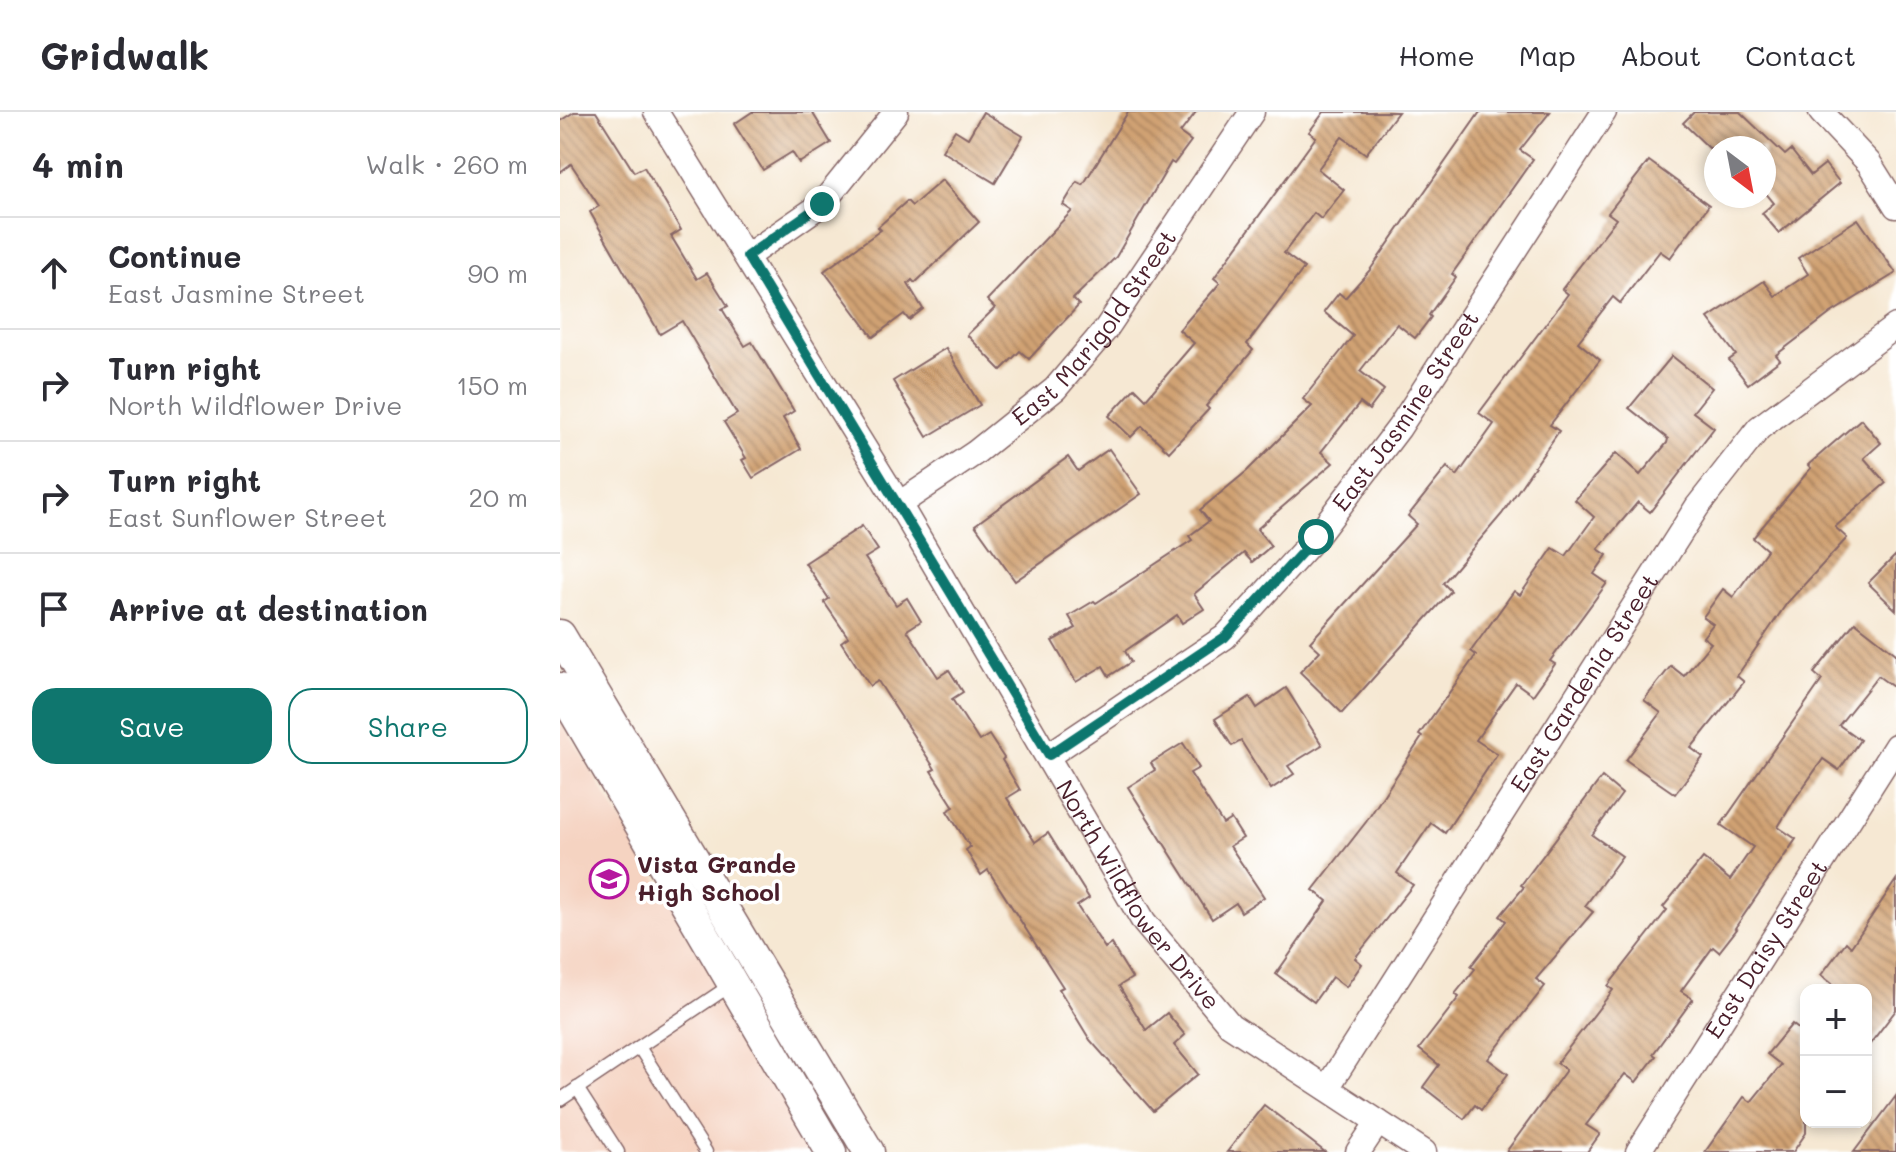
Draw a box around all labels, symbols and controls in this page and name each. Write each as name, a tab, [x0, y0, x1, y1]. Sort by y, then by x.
text: Gridwalk	[40, 30, 209, 80]
text: Home	[1399, 37, 1475, 73]
text: Map	[1519, 37, 1576, 73]
text: About	[1620, 37, 1701, 73]
text: Contact	[1745, 37, 1856, 73]
north arrow	[1704, 136, 1776, 208]
text: 4 min	[32, 142, 124, 187]
text: Walk · 260 m	[365, 147, 528, 181]
route end	[804, 186, 840, 222]
street label: East Marigold Street	[1005, 223, 1182, 432]
text: Continue	[108, 236, 241, 276]
icon: ahead	[32, 251, 76, 295]
text: 90 m	[468, 256, 528, 290]
text: East Jasmine Street	[108, 276, 365, 310]
street label: East Jasmine Street	[1324, 304, 1485, 517]
text: Turn right	[108, 348, 261, 388]
icon: right	[32, 363, 76, 407]
text: 150 m	[456, 368, 528, 402]
text: North Wildflower Drive	[108, 388, 402, 422]
text: Turn right	[108, 460, 261, 500]
icon: right	[32, 475, 76, 519]
text: 20 m	[468, 480, 528, 514]
text: East Sunflower Street	[108, 500, 387, 534]
route start	[1298, 519, 1334, 555]
street label: East Gardenia Street	[1502, 567, 1665, 797]
icon: arrive	[32, 587, 76, 631]
text: Arrive at destination	[108, 589, 428, 629]
button: Save	[32, 688, 272, 764]
button: Share	[288, 688, 528, 764]
street label: North Wildflower Drive	[1050, 774, 1228, 1016]
place label: Vista Grande High School	[637, 848, 796, 907]
street label: East Daisy Street	[1697, 853, 1834, 1044]
school or university icon: Vista Grande High School	[588, 858, 630, 900]
map controls	[1800, 984, 1872, 1128]
button: +	[1800, 984, 1872, 1056]
button: −	[1800, 1056, 1872, 1128]

